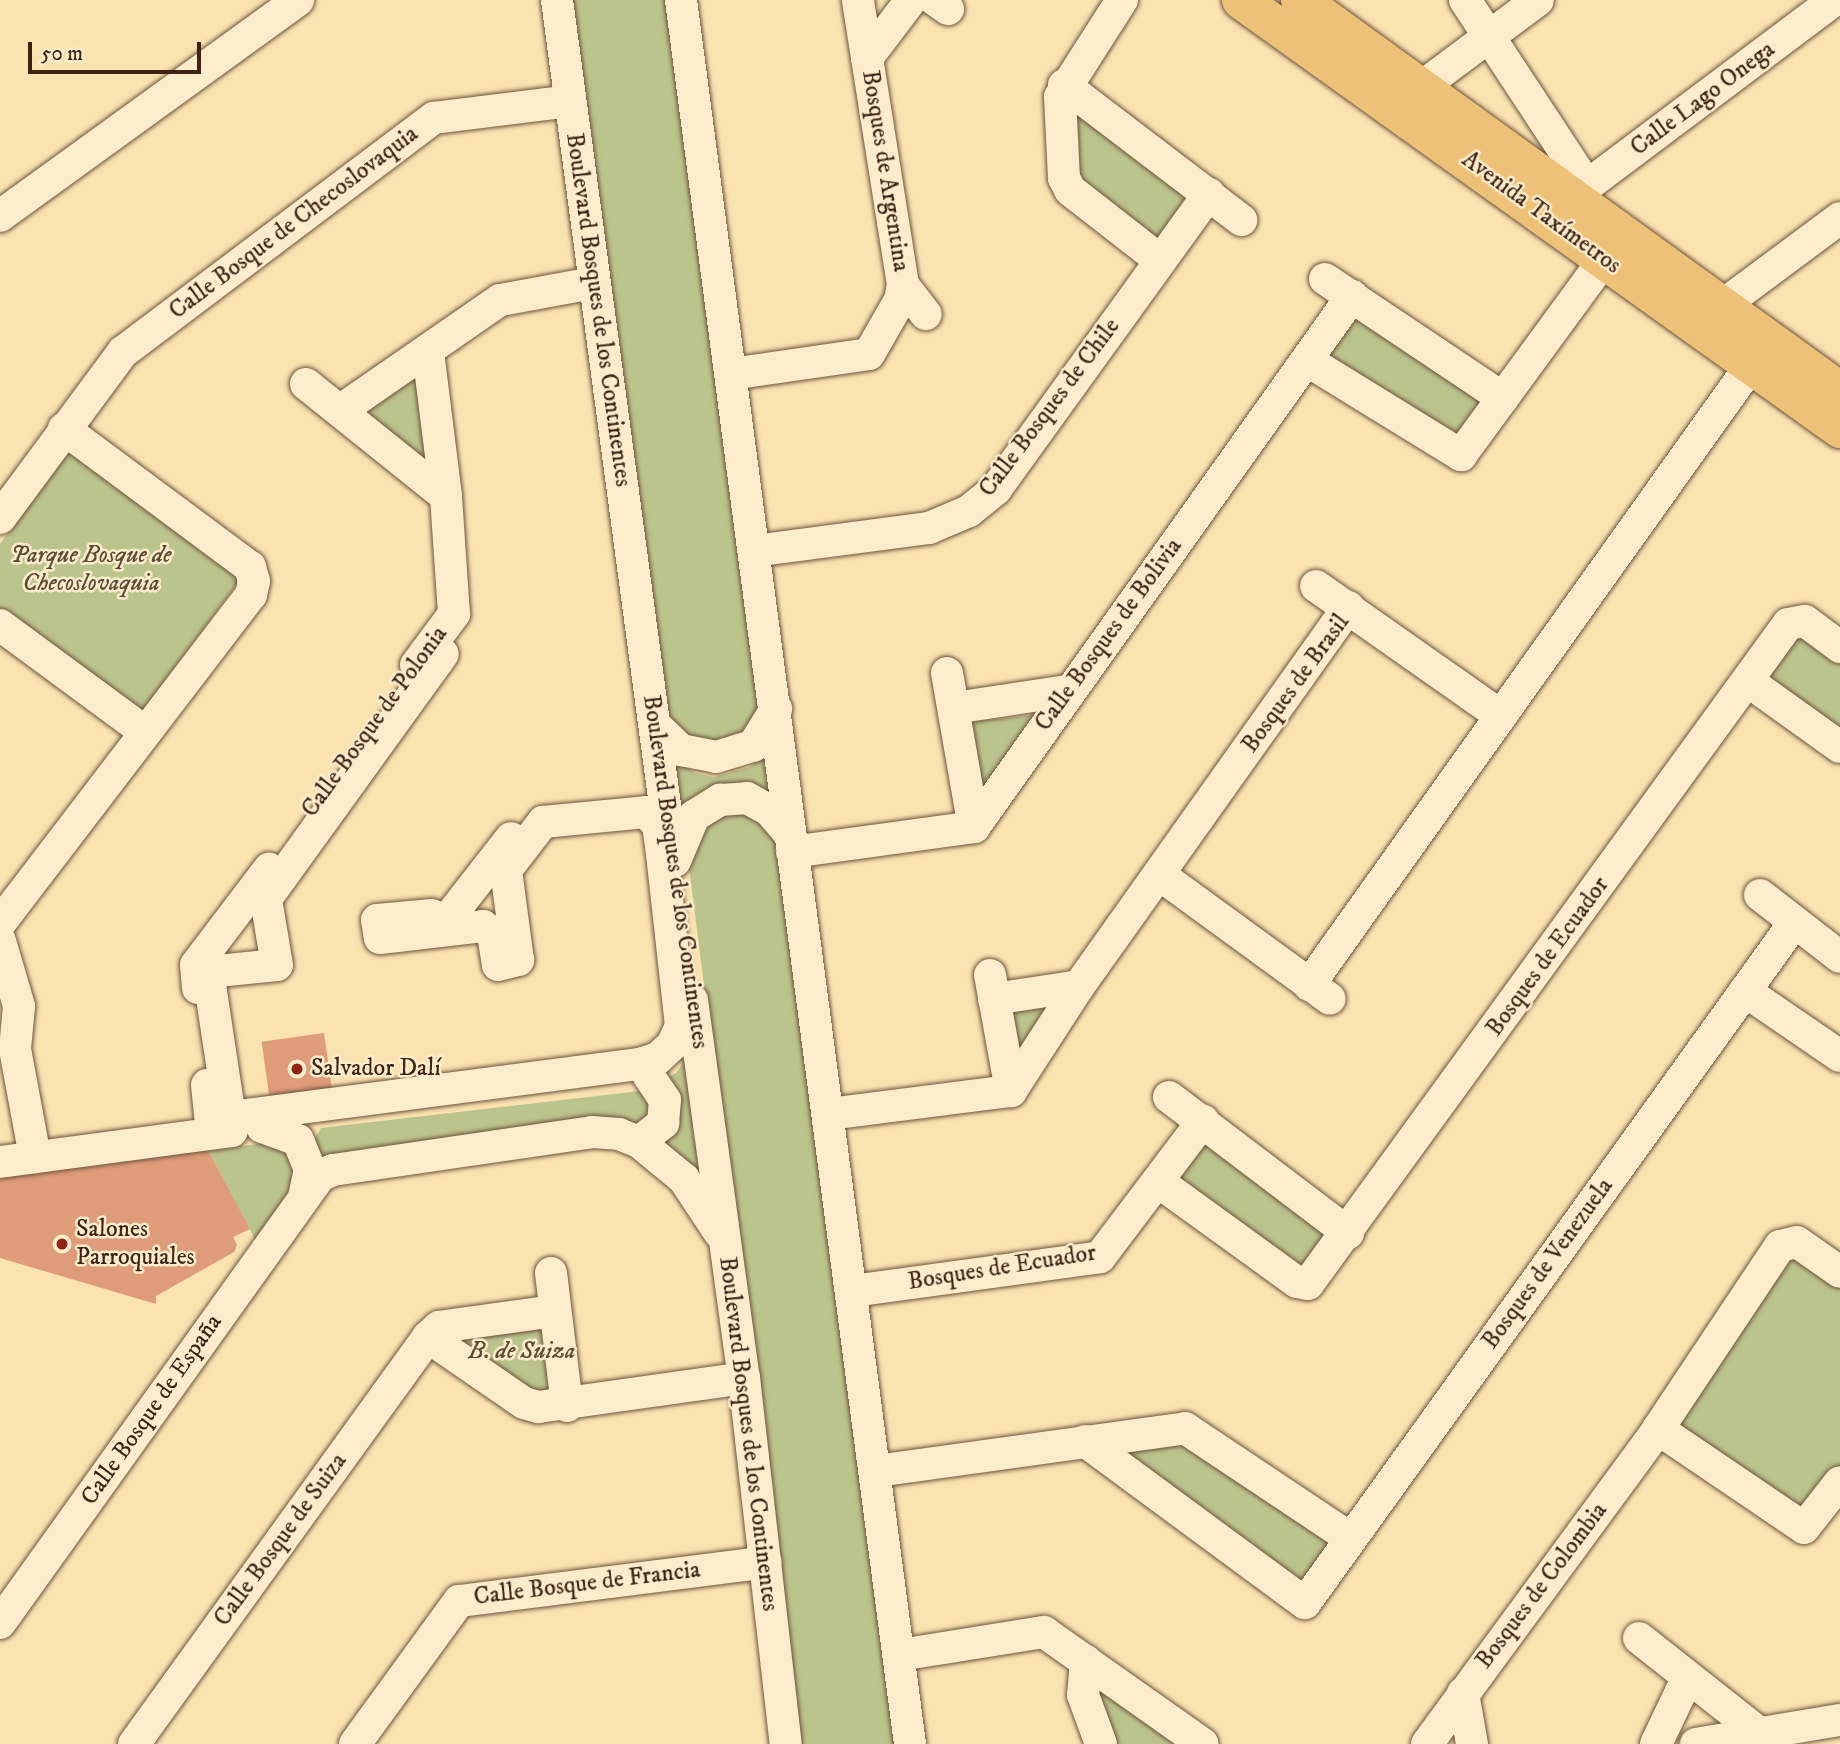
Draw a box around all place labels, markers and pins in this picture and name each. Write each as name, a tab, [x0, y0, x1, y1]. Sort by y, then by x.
place label: Salvador Dalí	[311, 1055, 441, 1083]
marker: Salvador Dalí	[289, 1061, 305, 1077]
place label: Salones Parroquiales	[76, 1216, 195, 1272]
marker: Salones Parroquiales	[54, 1236, 70, 1252]

